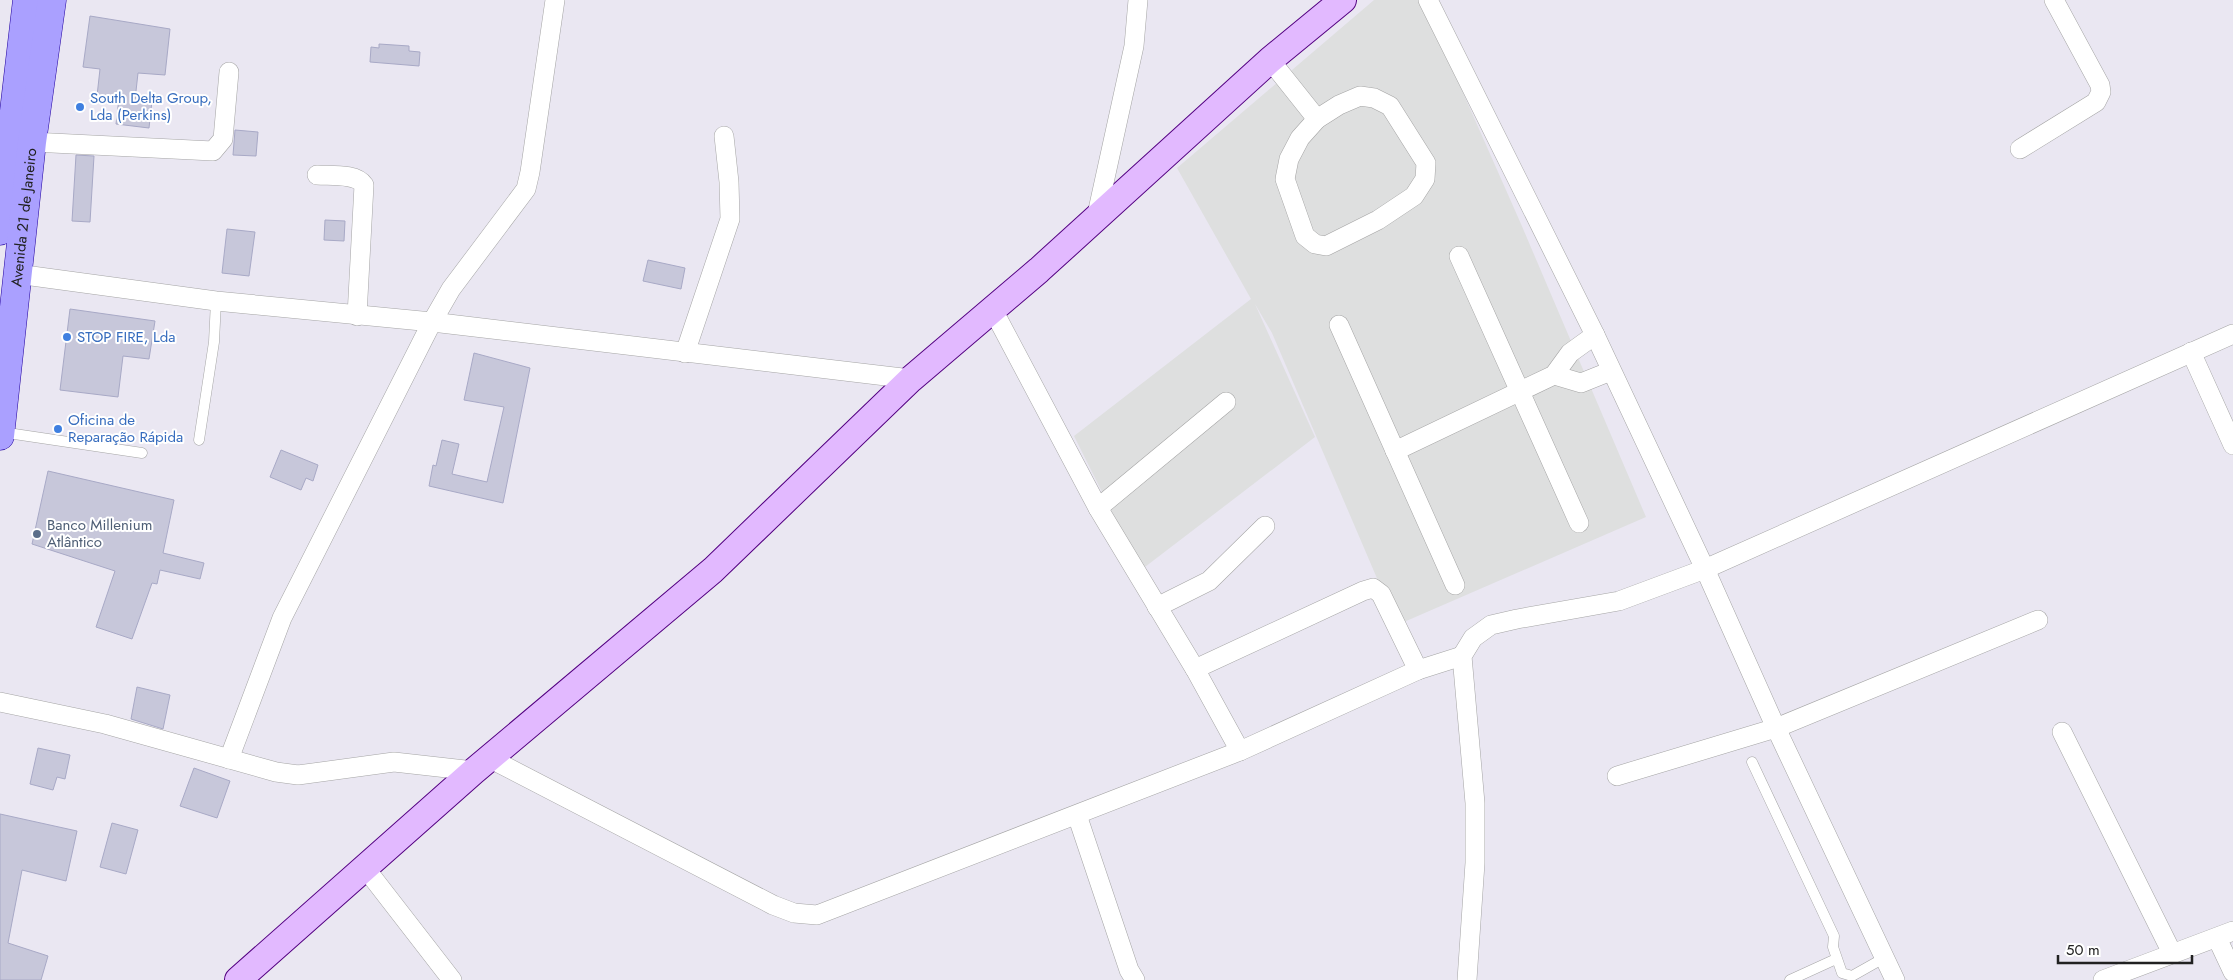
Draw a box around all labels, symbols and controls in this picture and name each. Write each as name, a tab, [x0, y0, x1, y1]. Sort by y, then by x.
place label: South Delta Group, Lda (Perkins)	[90, 87, 212, 126]
marker: South Delta Group, Lda (Perkins)	[74, 101, 86, 113]
street label: Avenida 21 de Janeiro	[5, 147, 42, 288]
place label: STOP FIRE, Lda	[77, 326, 175, 348]
marker: STOP FIRE, Lda	[61, 331, 73, 343]
place label: Oficina de Reparação Rápida	[68, 409, 183, 448]
marker: Oficina de Reparação Rápida	[52, 423, 64, 435]
place label: Banco Millenium Atlântico	[47, 514, 152, 553]
marker: Banco Millenium Atlântico	[31, 528, 43, 540]
scale bar	[2058, 932, 2192, 964]
text: 50 m	[2066, 939, 2100, 961]

